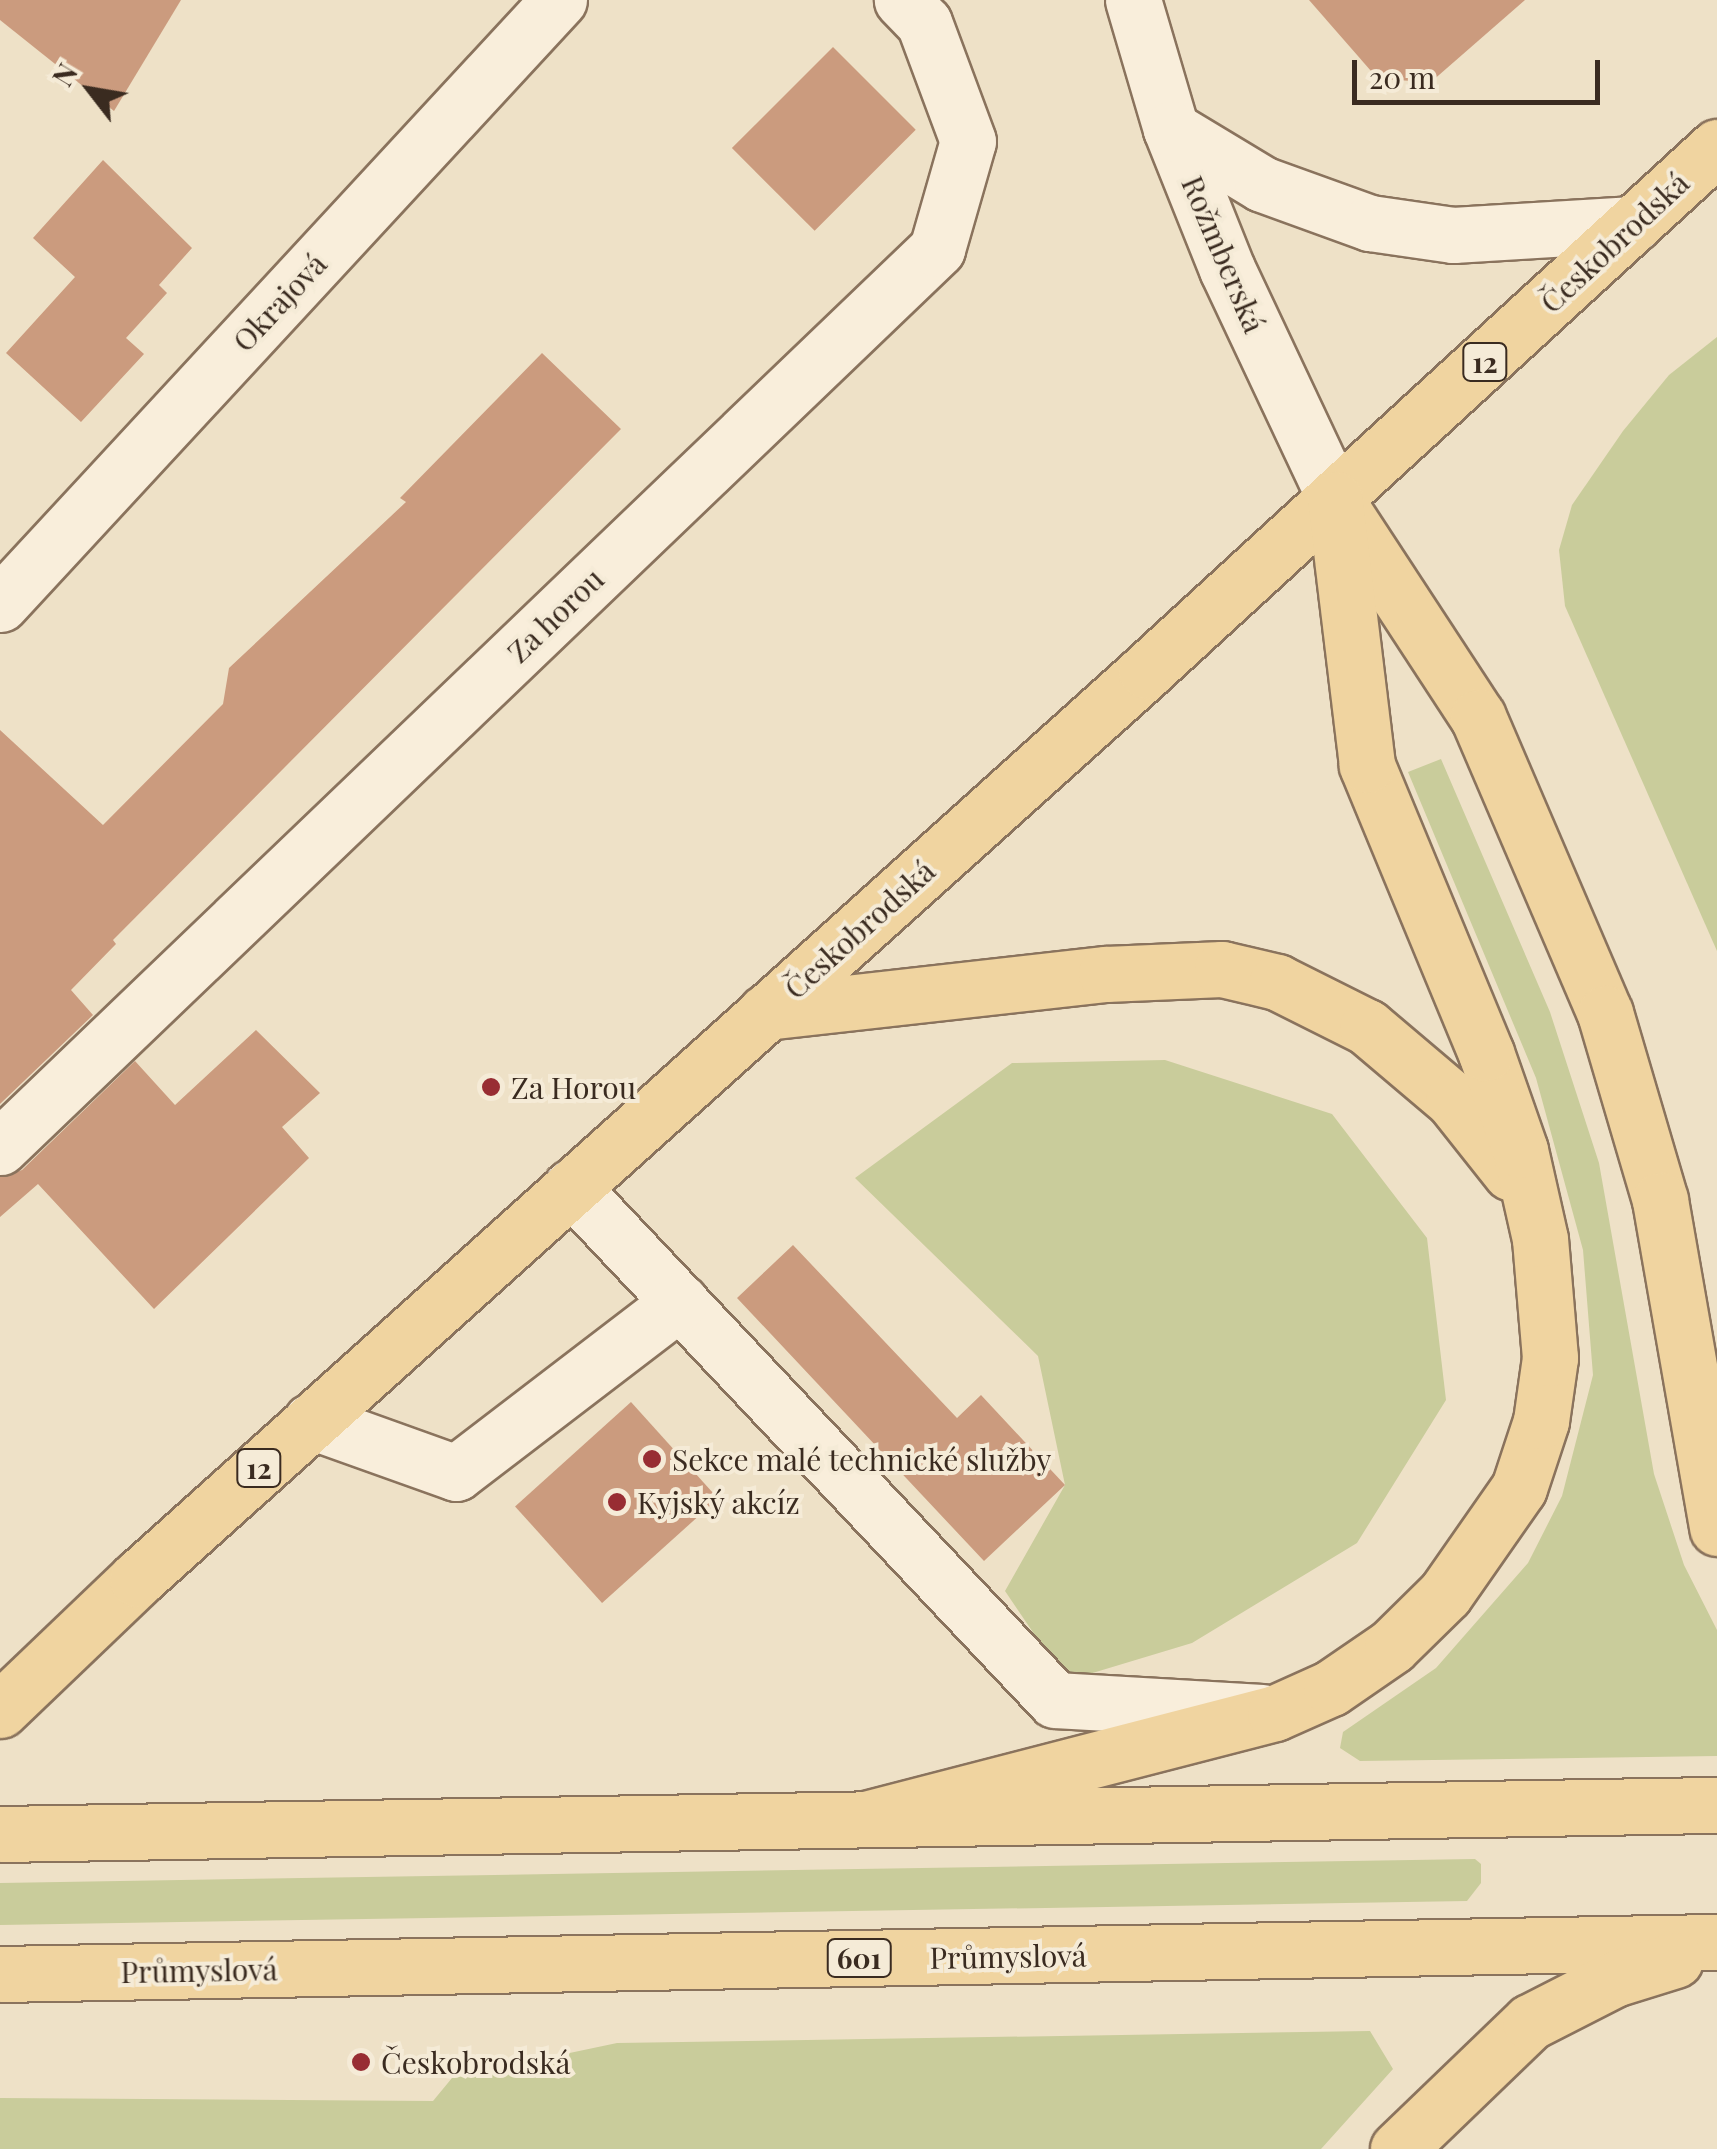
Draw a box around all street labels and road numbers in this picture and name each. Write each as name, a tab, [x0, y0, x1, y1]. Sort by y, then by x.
street label: Českobrodská	[1532, 164, 1696, 320]
street label: Rožmberská	[1175, 170, 1273, 338]
street label: Okrajová	[225, 246, 333, 358]
road number: 12	[1460, 339, 1510, 385]
street label: Za horou	[499, 560, 611, 670]
street label: Českobrodská	[777, 852, 941, 1006]
road number: 12	[234, 1445, 284, 1491]
road number: 601	[826, 1935, 892, 1981]
street label: Průmyslová	[929, 1937, 1087, 1975]
street label: Průmyslová	[120, 1951, 278, 1989]

